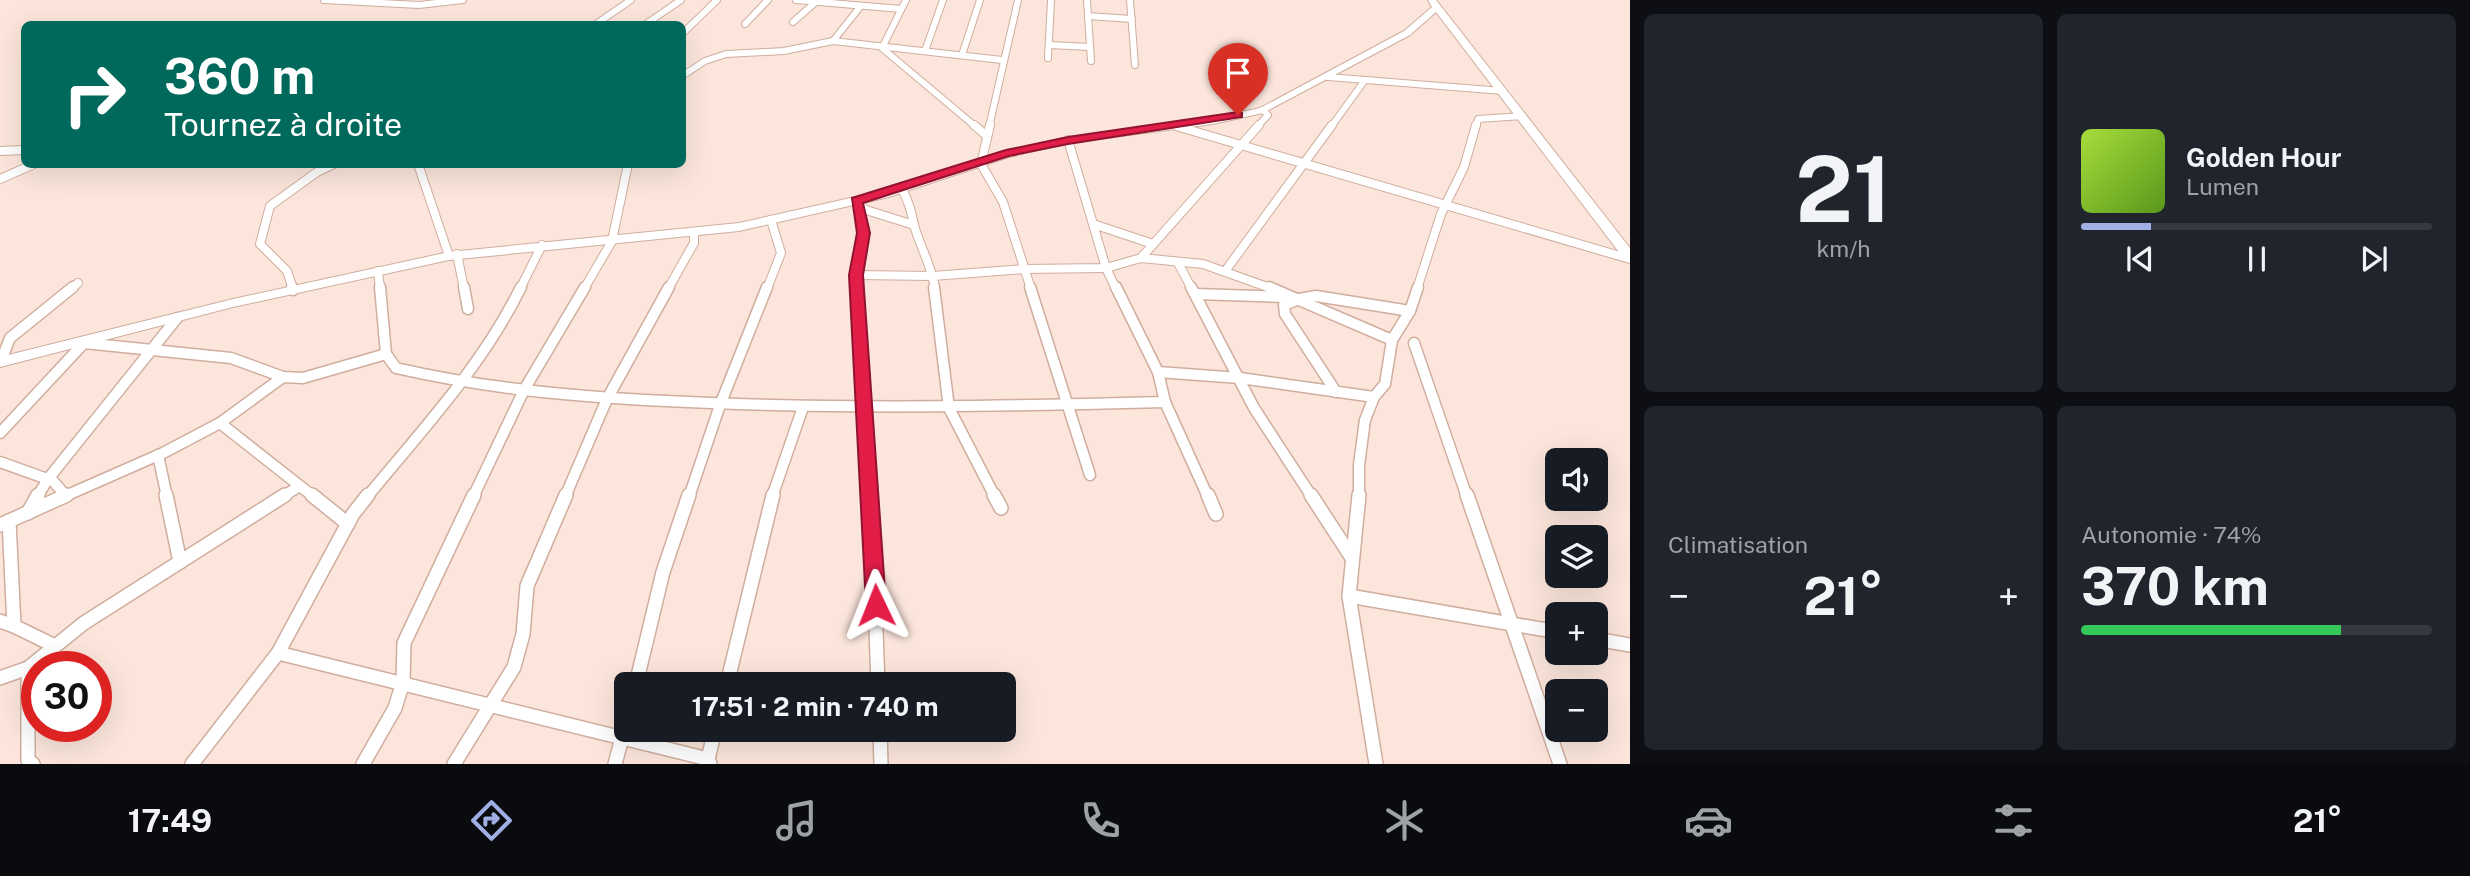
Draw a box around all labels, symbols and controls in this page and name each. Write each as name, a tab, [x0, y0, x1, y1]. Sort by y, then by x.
pin	[1208, 43, 1268, 115]
text: 360 m	[164, 47, 315, 105]
icon: right	[49, 49, 140, 140]
icon: arrive	[1219, 54, 1257, 92]
text: Tournez à droite	[164, 106, 402, 143]
text: 21	[1795, 136, 1892, 242]
text: Golden Hour	[2186, 142, 2341, 173]
text: Lumen	[2186, 173, 2259, 200]
text: km/h	[1816, 235, 1871, 262]
icon: previous	[2121, 240, 2159, 278]
icon: pause	[2238, 240, 2276, 278]
icon: next	[2355, 240, 2393, 278]
map controls	[1545, 448, 1608, 742]
button: sound	[1545, 448, 1608, 511]
text: Autonomie · 74%	[2081, 521, 2262, 548]
button: layers	[1545, 525, 1608, 588]
text: Climatisation	[1668, 531, 1808, 558]
text: 370 km	[2081, 556, 2269, 617]
text: 21°	[1804, 566, 1883, 627]
position arrow	[839, 568, 913, 642]
text: −	[1668, 574, 1689, 619]
text: +	[1998, 574, 2019, 619]
button: +	[1545, 602, 1608, 665]
speed limit sign: 30	[21, 651, 112, 742]
button: −	[1545, 679, 1608, 742]
text: 17:51 · 2 min · 740 m	[692, 691, 938, 722]
icon: directions	[467, 796, 516, 845]
icon: music	[772, 796, 821, 845]
icon: phone	[1076, 796, 1125, 845]
icon: climate	[1380, 796, 1429, 845]
icon: car	[1684, 796, 1733, 845]
icon: filters	[1989, 796, 2038, 845]
text: 17:49	[128, 802, 212, 839]
text: 21°	[2293, 802, 2342, 839]

